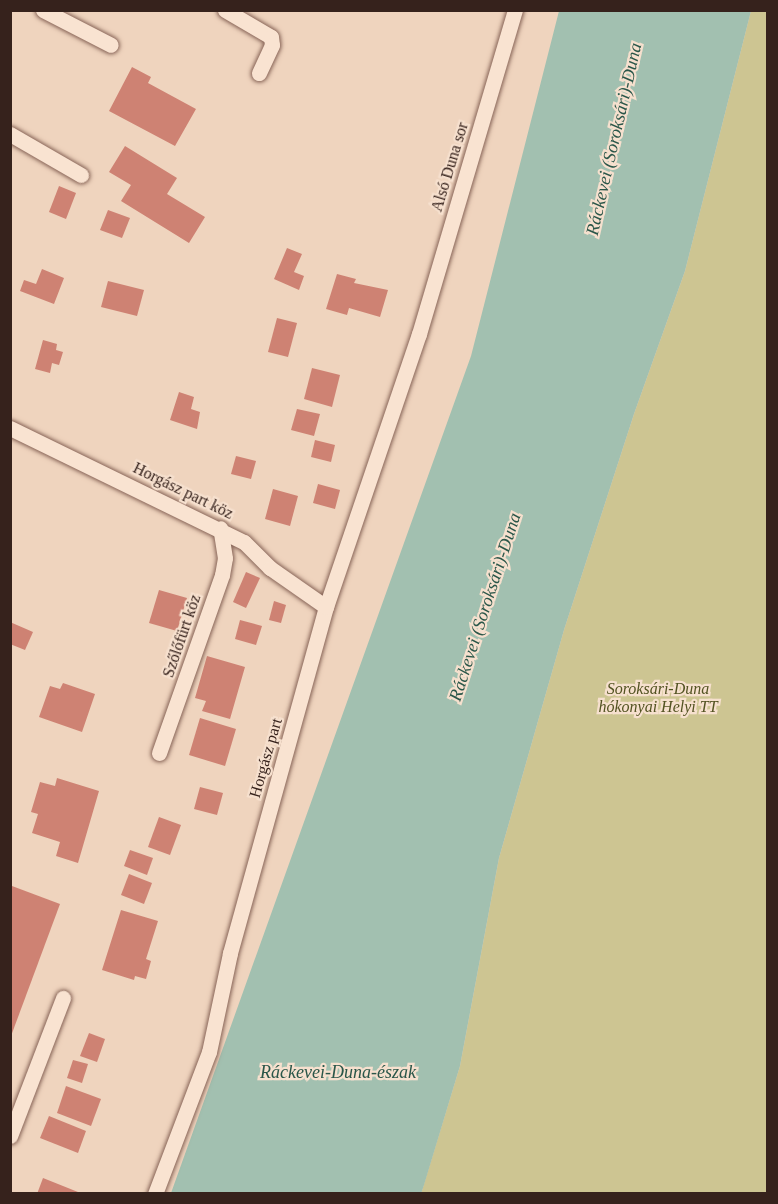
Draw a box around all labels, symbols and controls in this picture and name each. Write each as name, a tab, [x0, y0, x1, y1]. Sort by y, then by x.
water label: Ráckevei (Soroksári)-Duna	[581, 41, 647, 237]
street label: Alsó Duna sor	[427, 120, 473, 214]
street label: Horgász part köz	[130, 458, 236, 524]
water label: Ráckevei (Soroksári)-Duna	[444, 510, 526, 704]
street label: Szőlőfürt köz	[159, 592, 205, 680]
park label: Soroksári-Duna hókonyai Helyi TT	[598, 679, 718, 717]
street label: Horgász part	[245, 716, 287, 800]
water label: Ráckevei-Duna-észak	[260, 1061, 416, 1083]

